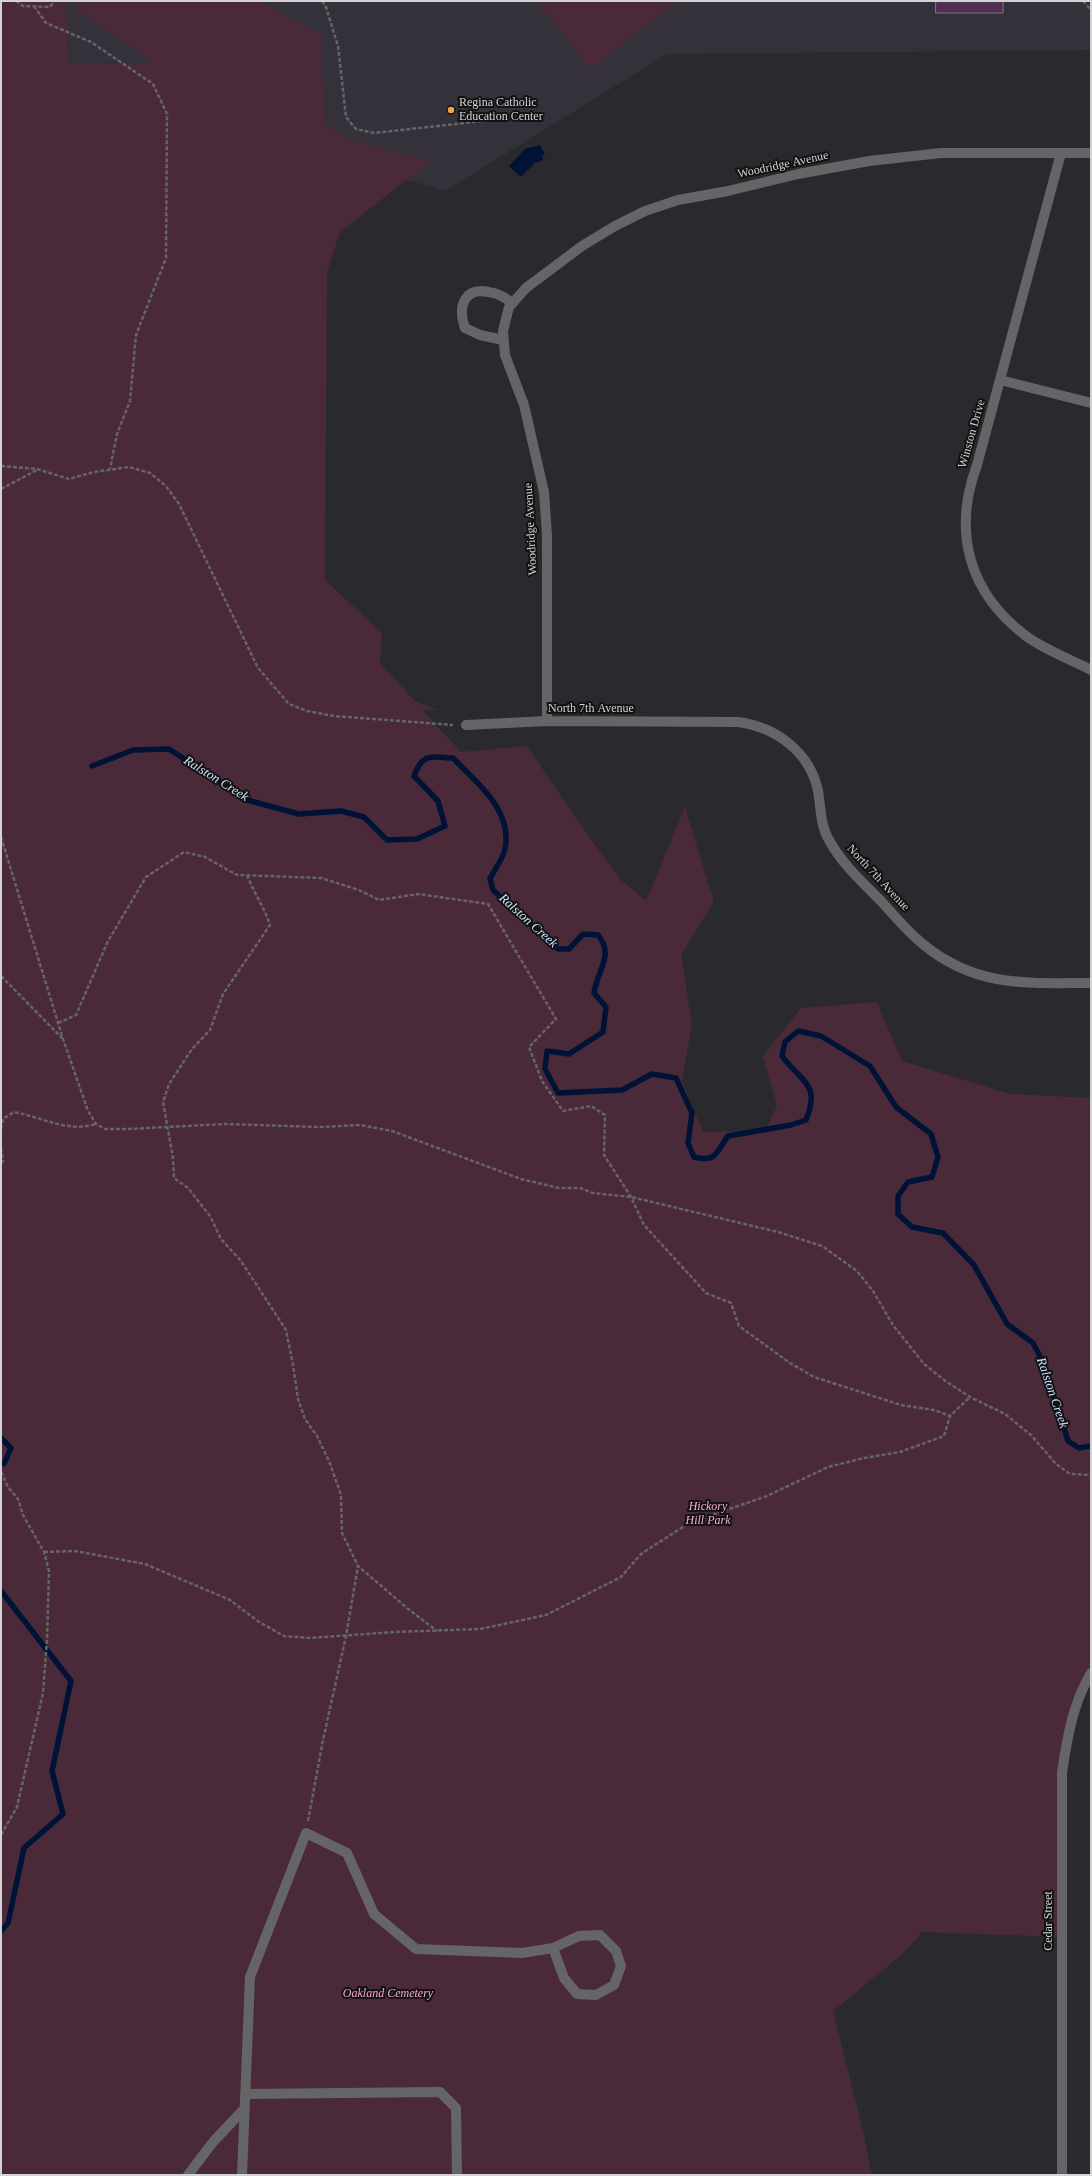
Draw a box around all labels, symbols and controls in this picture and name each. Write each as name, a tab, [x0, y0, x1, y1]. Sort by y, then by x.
place label: Regina Catholic Education Center	[459, 96, 543, 124]
marker: Regina Catholic Education Center	[446, 105, 456, 115]
street label: Woodridge Avenue	[736, 148, 830, 182]
street label: Winston Drive	[955, 398, 989, 470]
street label: Woodridge Avenue	[521, 482, 541, 576]
street label: North 7th Avenue	[548, 702, 634, 716]
water label: Ralston Creek	[181, 753, 251, 805]
street label: North 7th Avenue	[843, 842, 913, 914]
water label: Ralston Creek	[495, 891, 561, 951]
water label: Ralston Creek	[1033, 1356, 1071, 1430]
park label: Hickory Hill Park	[686, 1500, 730, 1528]
street label: Cedar Street	[1042, 1891, 1056, 1951]
park label: Oakland Cemetery	[343, 1987, 433, 2001]

